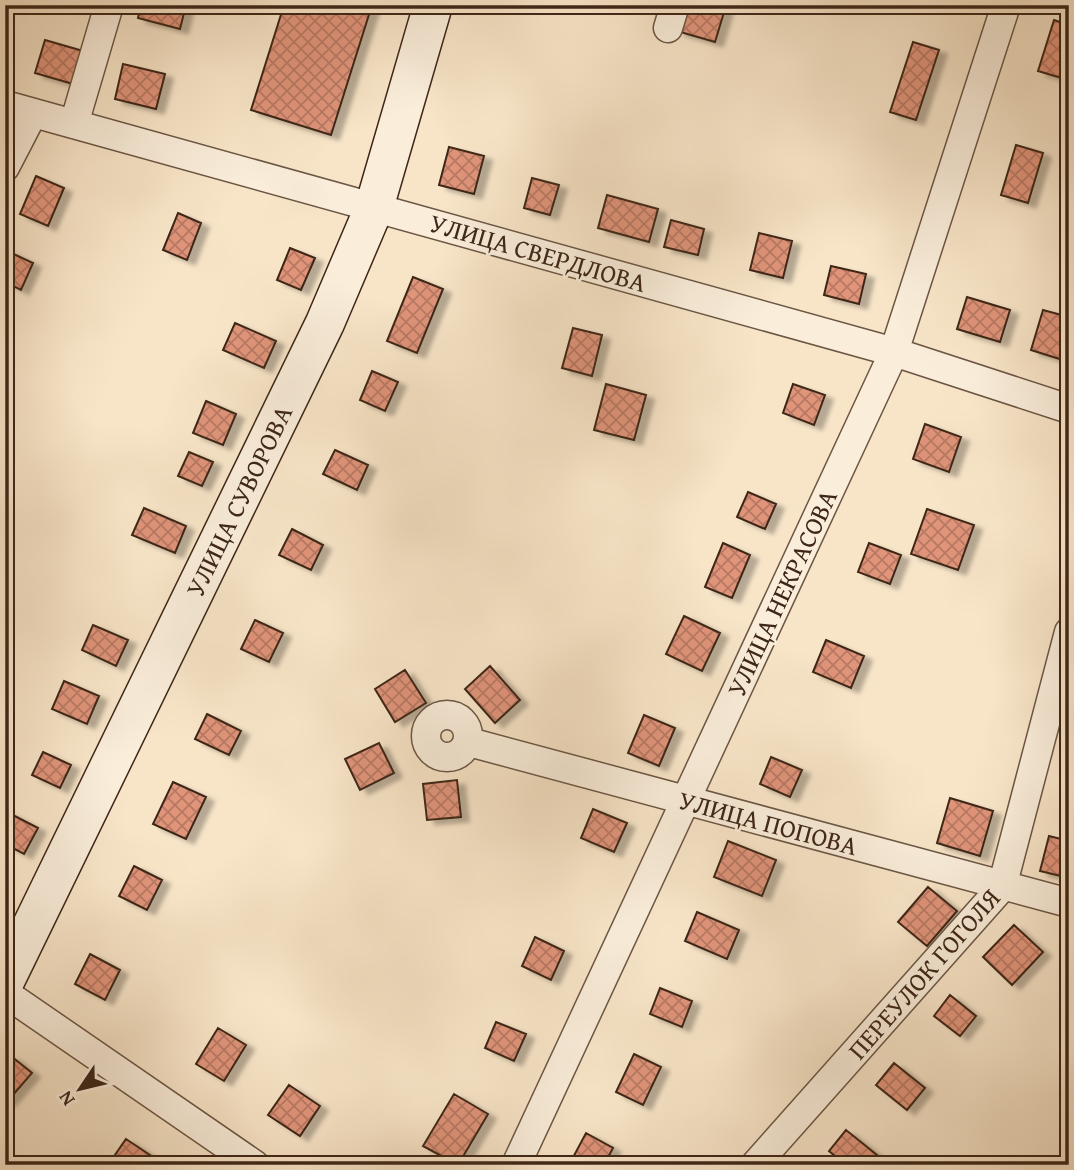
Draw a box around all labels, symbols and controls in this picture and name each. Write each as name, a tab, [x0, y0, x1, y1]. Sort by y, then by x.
street label: УЛИЦА СВЕРДЛОВА	[425, 203, 651, 302]
street label: УЛИЦА СУВОРОВА	[175, 398, 302, 603]
street label: УЛИЦА НЕКРАСОВА	[716, 483, 847, 703]
street label: УЛИЦА ПОПОВА	[674, 780, 862, 865]
street label: ПЕРЕУЛОК ГОГОЛЯ	[838, 880, 1009, 1068]
north arrow	[46, 1054, 116, 1124]
text: N	[51, 1085, 81, 1112]

